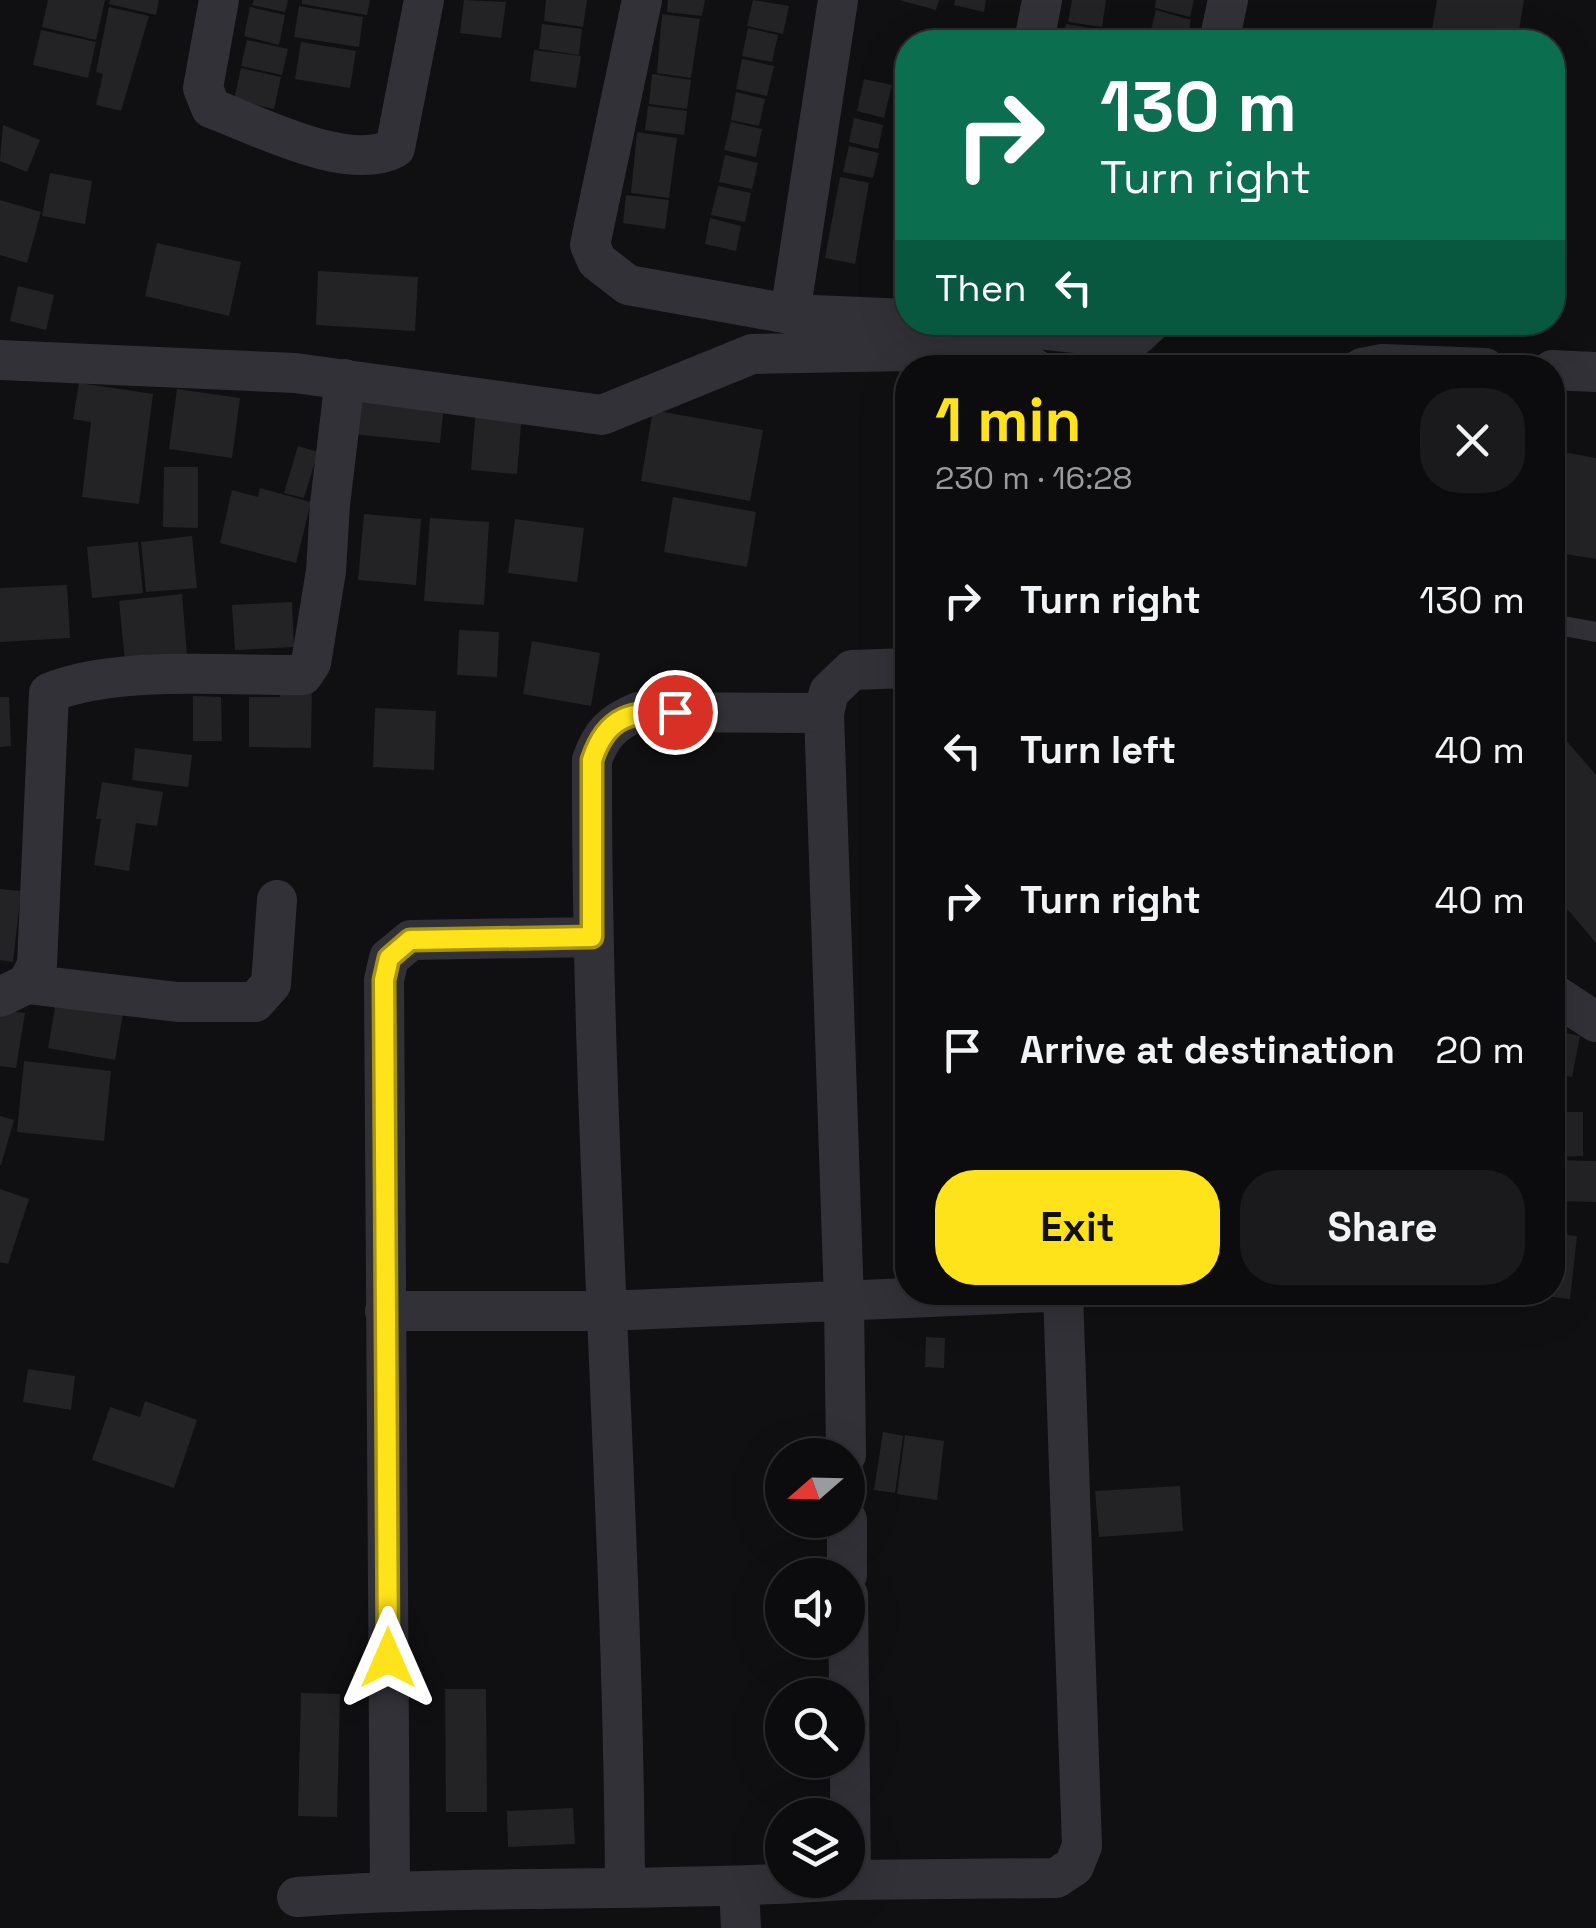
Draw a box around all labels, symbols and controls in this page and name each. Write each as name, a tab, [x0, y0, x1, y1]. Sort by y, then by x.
text: 130 m	[1100, 62, 1297, 151]
icon: right	[935, 70, 1065, 200]
text: Turn right	[1100, 149, 1311, 206]
icon: left	[1046, 260, 1101, 315]
text: Then	[935, 264, 1026, 312]
text: 1 min	[935, 382, 1082, 459]
button: close	[1420, 388, 1525, 493]
text: 230 m · 16:28	[935, 458, 1133, 498]
icon: right	[935, 573, 990, 628]
text: Turn right	[1020, 576, 1201, 624]
text: 130 m	[1419, 576, 1525, 624]
pin	[633, 670, 718, 755]
icon: arrive	[648, 685, 703, 740]
icon: left	[935, 723, 990, 778]
text: Turn left	[1020, 726, 1176, 774]
text: 40 m	[1434, 726, 1525, 774]
icon: right	[935, 873, 990, 928]
text: Turn right	[1020, 876, 1201, 924]
text: 40 m	[1434, 876, 1525, 924]
icon: arrive	[935, 1023, 990, 1078]
text: Arrive at destination	[1020, 1026, 1395, 1074]
text: 20 m	[1435, 1026, 1525, 1074]
button: Exit	[935, 1170, 1220, 1285]
button: Share	[1240, 1170, 1525, 1285]
north arrow	[765, 1438, 865, 1538]
map controls	[765, 1438, 865, 1898]
button: sound	[765, 1558, 865, 1658]
position arrow	[336, 1606, 440, 1710]
button: search	[765, 1678, 865, 1778]
button: layers	[765, 1798, 865, 1898]

